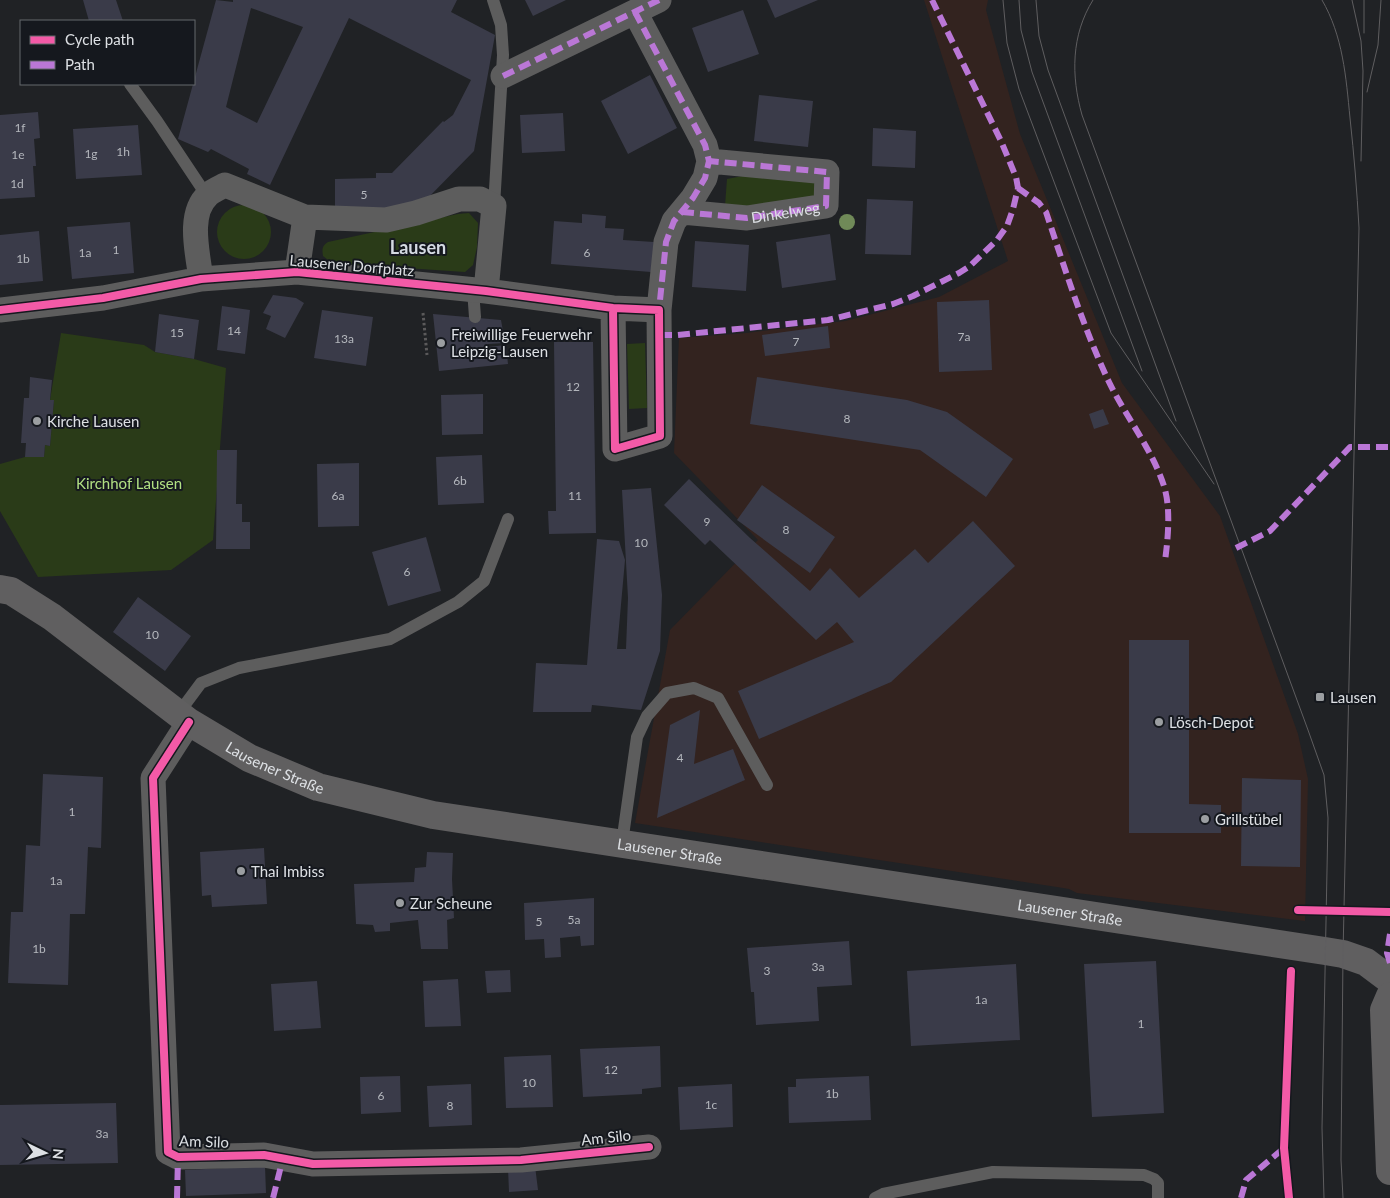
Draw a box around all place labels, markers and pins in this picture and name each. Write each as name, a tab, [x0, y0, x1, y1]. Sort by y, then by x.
place label: Freiwillige Feuerwehr Leipzig-Lausen	[451, 325, 592, 360]
marker: Freiwillige Feuerwehr Leipzig-Lausen	[435, 337, 447, 349]
place label: Kirche Lausen	[47, 412, 139, 430]
marker: Kirche Lausen	[31, 415, 43, 427]
place label: Lausen	[1330, 688, 1376, 706]
marker: Lausen	[1314, 691, 1326, 703]
place label: Lösch-Depot	[1169, 713, 1254, 731]
marker: Lösch-Depot	[1153, 716, 1165, 728]
place label: Grillstübel	[1215, 810, 1282, 828]
marker: Grillstübel	[1199, 813, 1211, 825]
place label: Thai Imbiss	[251, 862, 324, 880]
marker: Thai Imbiss	[235, 865, 247, 877]
place label: Zur Scheune	[410, 894, 492, 912]
marker: Zur Scheune	[394, 897, 406, 909]

